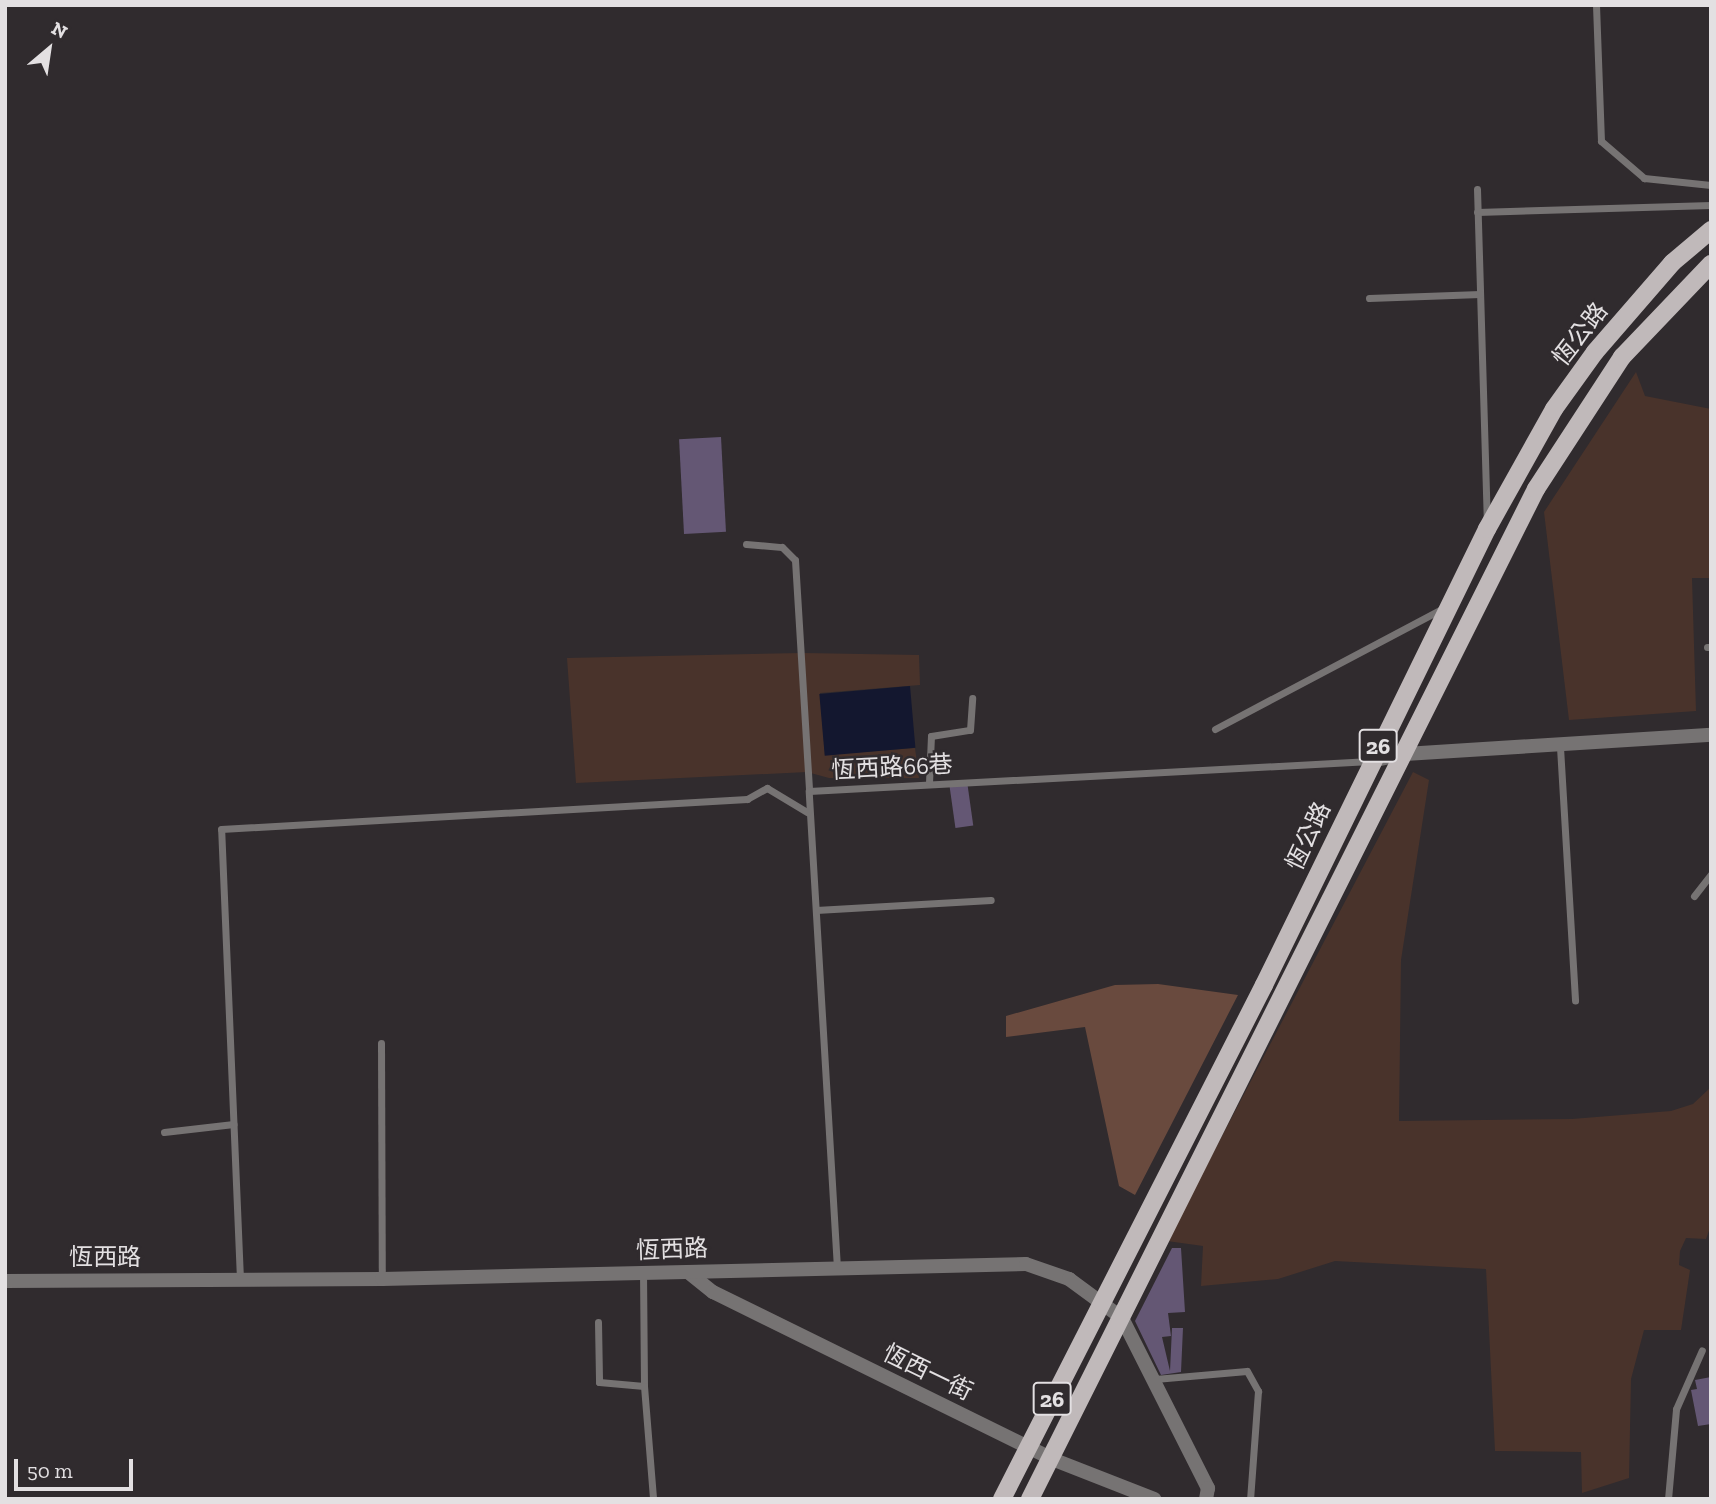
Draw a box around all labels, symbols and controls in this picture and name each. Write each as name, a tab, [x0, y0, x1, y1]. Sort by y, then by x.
north arrow	[14, 14, 84, 84]
text: N	[48, 17, 71, 44]
street label: 恆公路	[1546, 297, 1614, 371]
road number: 26	[1357, 726, 1399, 766]
street label: 恆西路66巷	[831, 749, 953, 785]
street label: 恆公路	[1280, 797, 1336, 875]
street label: 恆西路	[636, 1233, 708, 1265]
street label: 恆西路	[69, 1243, 141, 1271]
street label: 恆西一街	[879, 1338, 977, 1406]
road number: 26	[1031, 1380, 1073, 1418]
scale bar	[18, 1444, 136, 1488]
text: 50 m	[27, 1458, 73, 1483]

